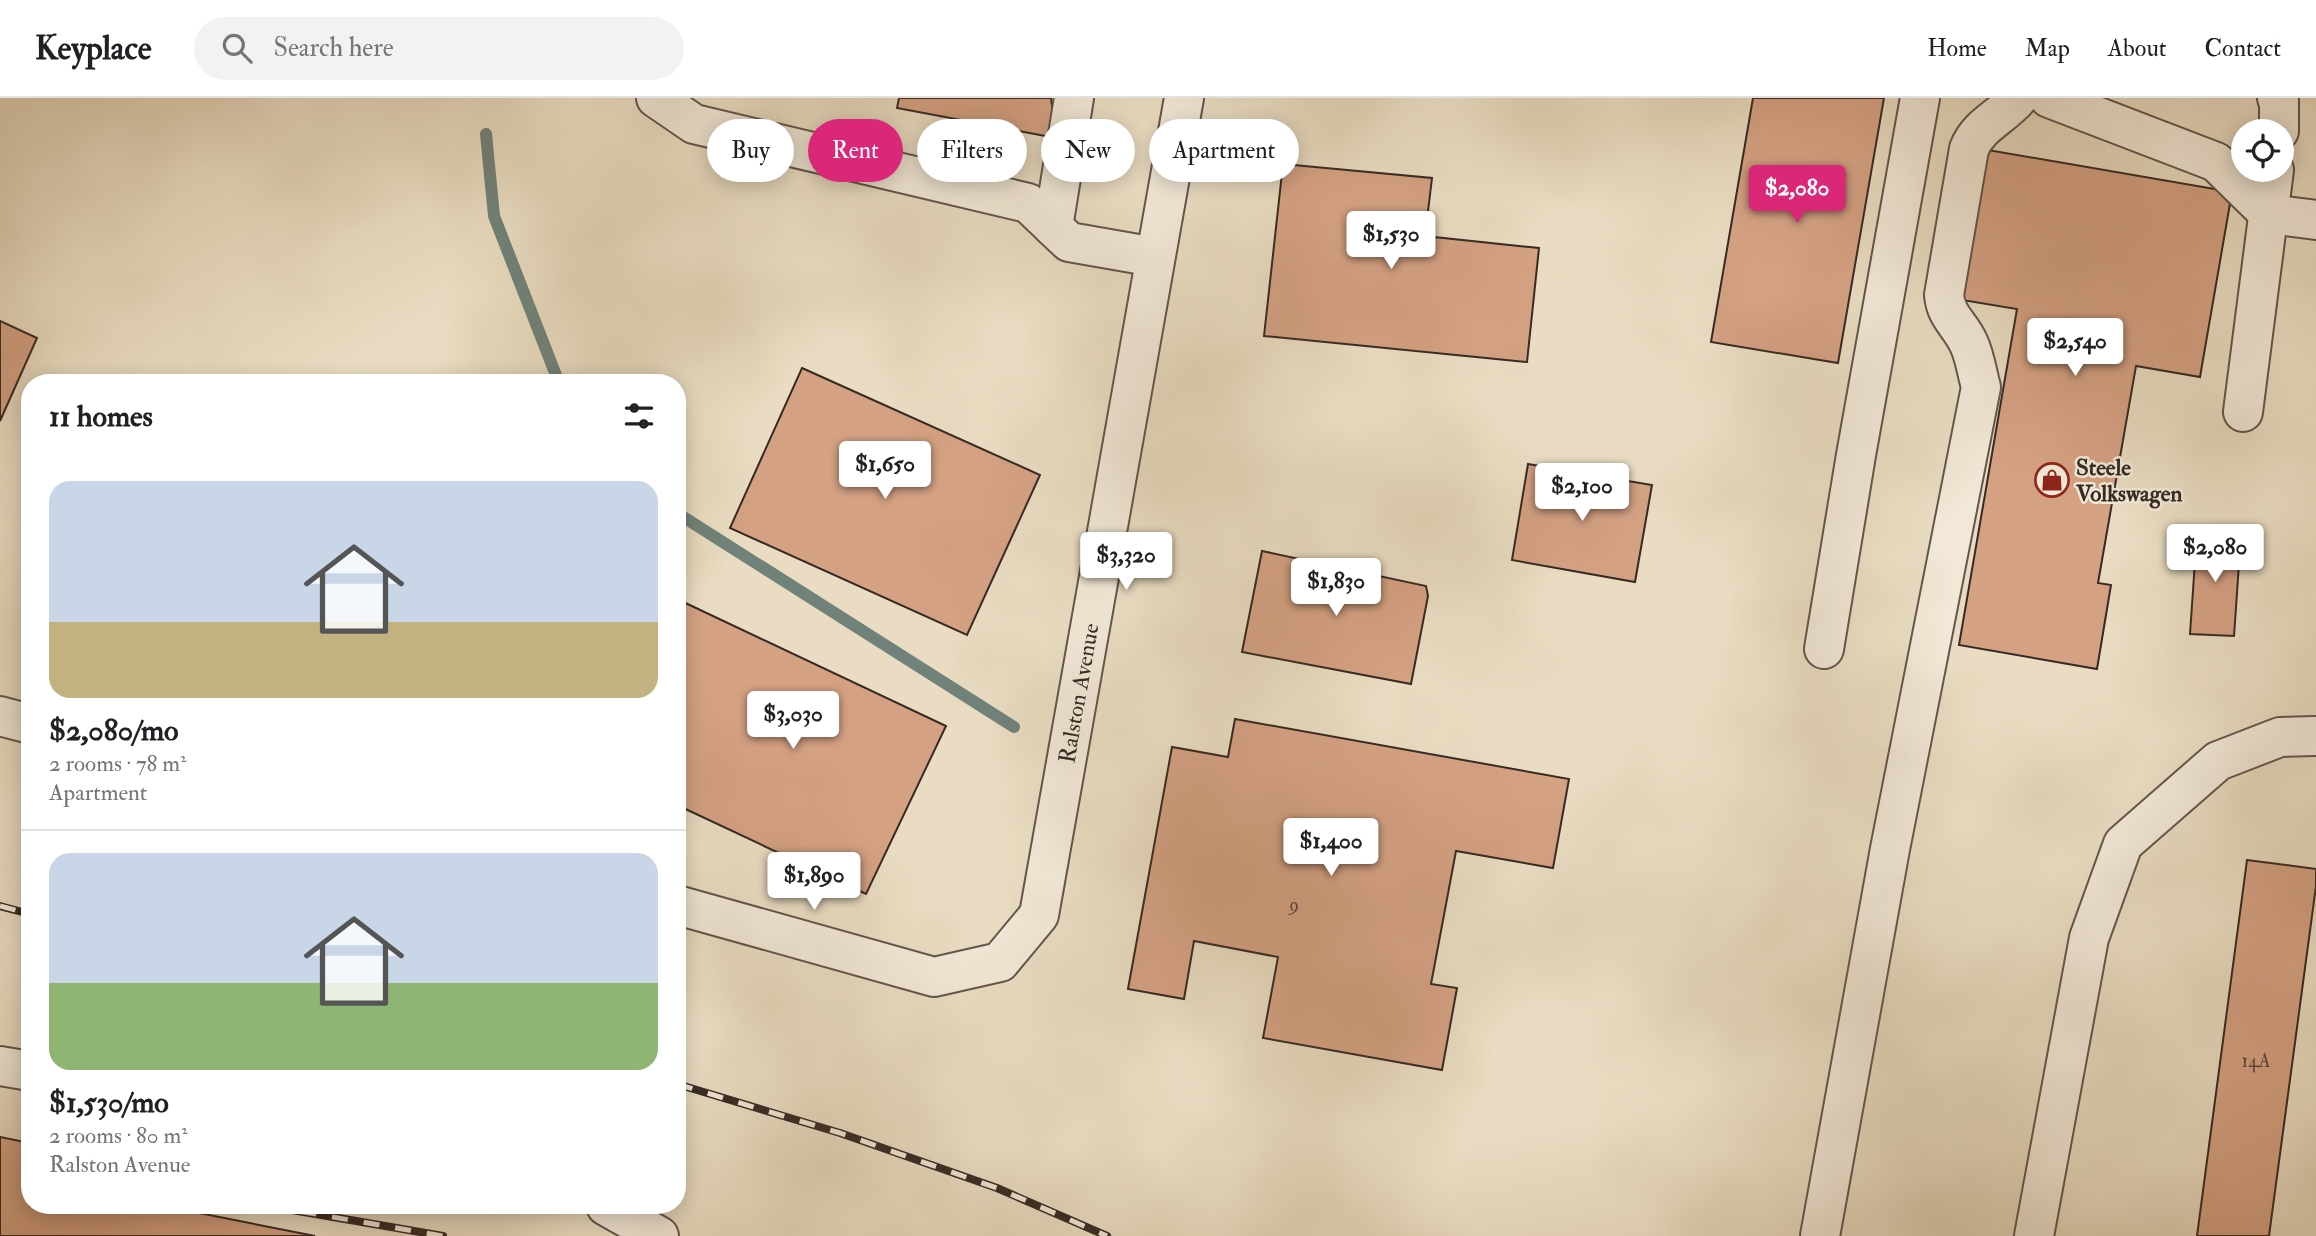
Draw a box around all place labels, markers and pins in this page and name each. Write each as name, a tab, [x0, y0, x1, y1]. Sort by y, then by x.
pin: $2,080	[1740, 166, 1854, 225]
pin: $1,530	[1334, 212, 1448, 271]
pin: $2,540	[2018, 318, 2132, 378]
pin: $1,650	[828, 442, 942, 501]
place label: Steele Volkswagen	[2075, 453, 2182, 509]
shop icon: Steele Volkswagen	[2033, 461, 2071, 499]
pin: $2,100	[1525, 464, 1639, 523]
pin: $2,080	[2158, 524, 2272, 584]
pin: $3,320	[1069, 532, 1183, 592]
pin: $1,830	[1279, 559, 1393, 618]
pin: $3,030	[736, 692, 850, 751]
pin: $1,400	[1274, 818, 1388, 878]
pin: $1,890	[757, 852, 871, 912]

